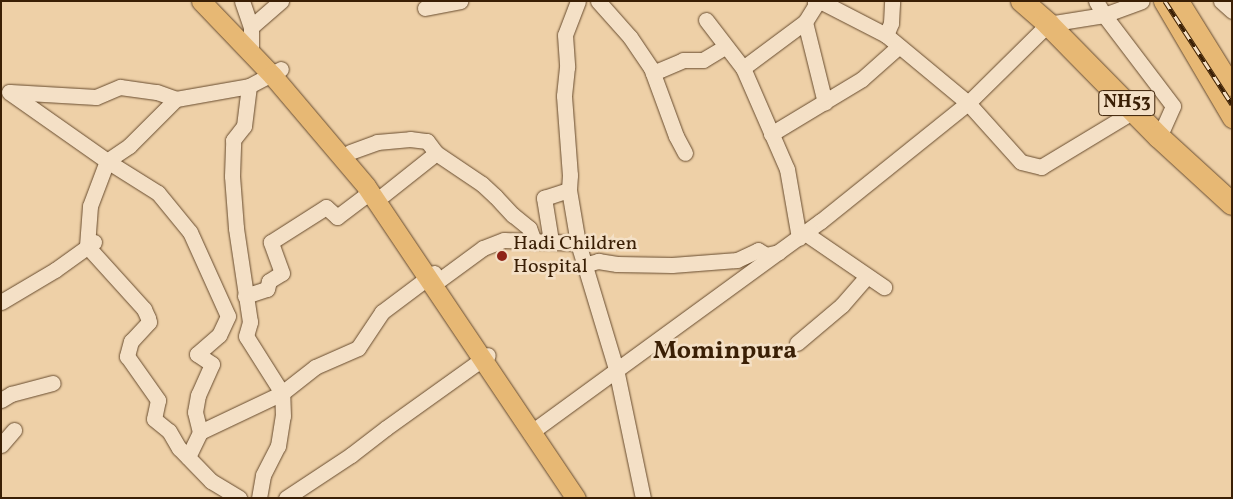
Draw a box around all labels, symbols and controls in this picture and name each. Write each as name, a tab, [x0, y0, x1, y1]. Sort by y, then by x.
road number: NH53	[1098, 86, 1156, 120]
place label: Hadi Children Hospital	[513, 233, 637, 280]
marker: Hadi Children Hospital	[495, 249, 509, 263]
district label: Mominpura	[653, 337, 797, 367]

